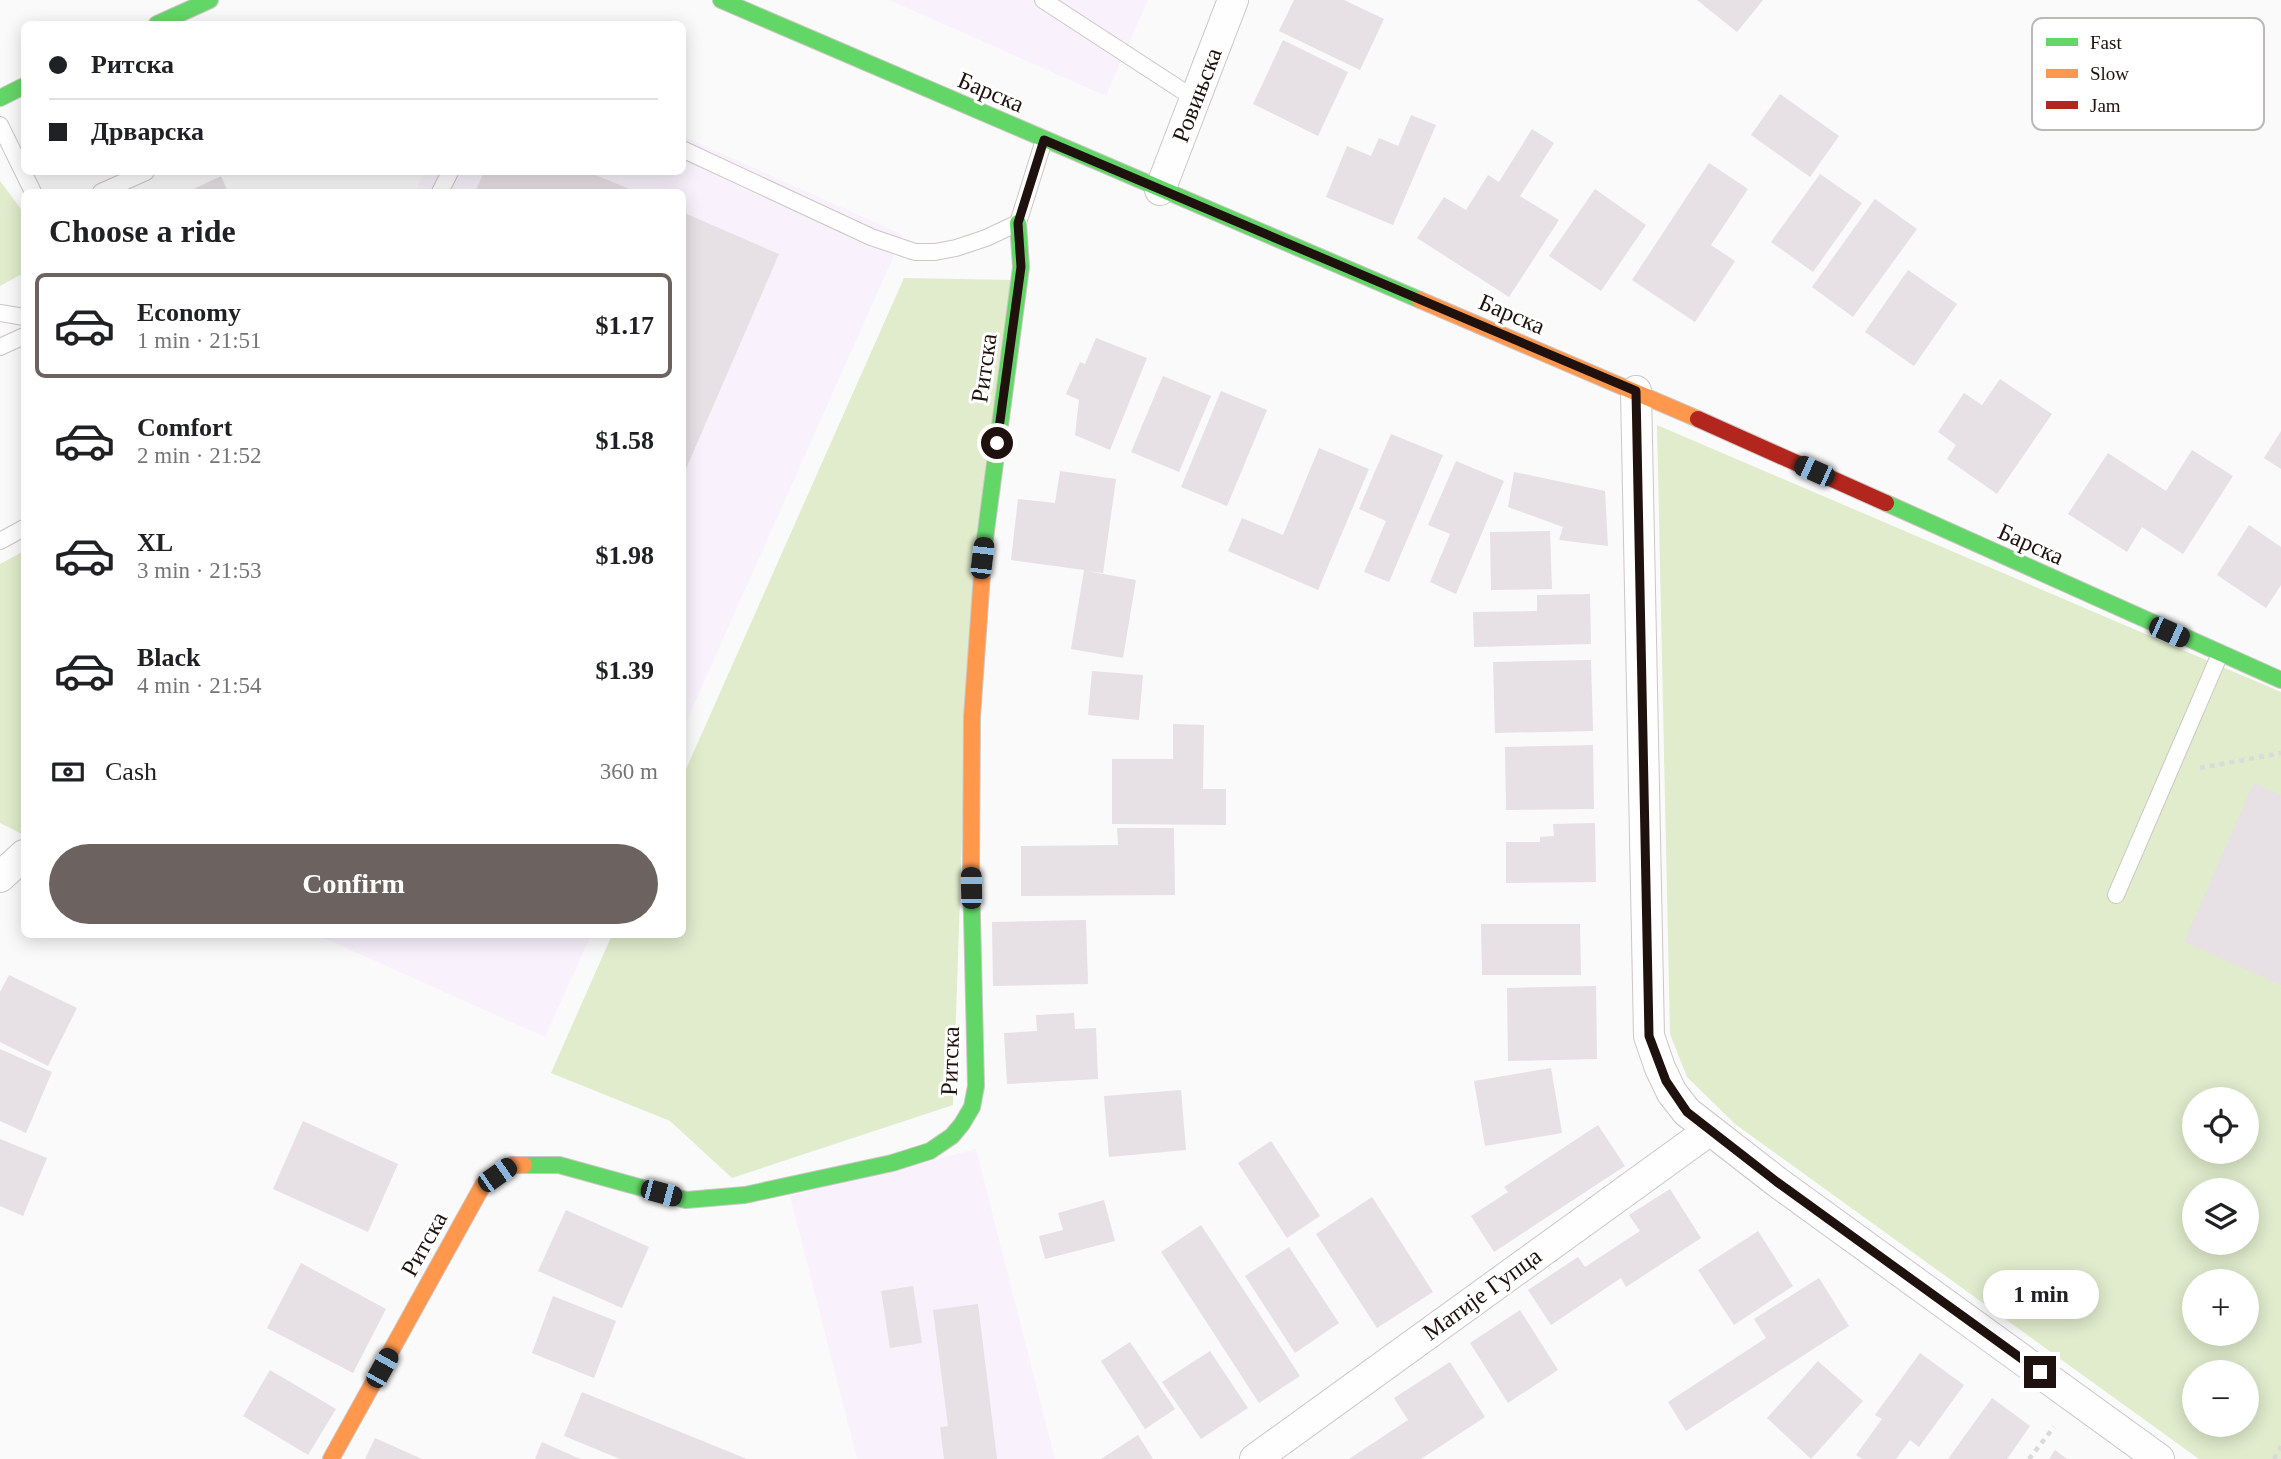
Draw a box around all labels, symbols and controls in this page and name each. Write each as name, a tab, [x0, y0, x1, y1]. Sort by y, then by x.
legend	[2032, 18, 2264, 130]
text: Fast	[2090, 32, 2122, 53]
street label: Ровињска	[1167, 44, 1227, 146]
text: Ритска	[91, 50, 174, 79]
text: Slow	[2090, 63, 2129, 84]
street label: Барска	[954, 67, 1028, 118]
text: Jam	[2090, 95, 2121, 116]
text: Дрварска	[91, 117, 204, 146]
text: Choose a ride	[49, 213, 236, 249]
street label: Барска	[1475, 289, 1549, 340]
icon: car	[53, 294, 116, 357]
text: Economy	[137, 298, 241, 327]
text: $1.17	[596, 311, 654, 340]
text: 1 min · 21:51	[137, 328, 262, 353]
street label: Ритска	[966, 331, 1002, 404]
icon: car	[53, 409, 116, 472]
text: Comfort	[137, 413, 232, 442]
text: $1.58	[596, 426, 654, 455]
route start	[981, 427, 1013, 459]
text: 2 min · 21:52	[137, 443, 262, 468]
car	[1791, 453, 1838, 489]
street label: Барска	[1994, 518, 2068, 570]
icon: car	[53, 524, 116, 587]
text: XL	[137, 528, 173, 557]
car	[970, 536, 995, 580]
text: $1.98	[596, 541, 654, 570]
text: 3 min · 21:53	[137, 558, 262, 583]
car	[2146, 614, 2193, 650]
icon: car	[53, 639, 116, 702]
text: Black	[137, 643, 201, 672]
text: $1.39	[596, 656, 654, 685]
text: 4 min · 21:54	[137, 673, 262, 698]
icon: cash	[49, 753, 87, 791]
text: Cash	[105, 757, 157, 786]
text: 360 m	[600, 759, 658, 784]
button: Confirm	[49, 844, 658, 924]
car	[961, 867, 982, 909]
street label: Ритска	[936, 1025, 964, 1096]
map controls	[2182, 1087, 2259, 1437]
button: locate	[2182, 1087, 2259, 1164]
car	[474, 1154, 521, 1196]
car	[638, 1177, 685, 1209]
button: layers	[2182, 1178, 2259, 1255]
street label: Ритска	[396, 1207, 452, 1281]
street label: Матије Гупца	[1418, 1242, 1546, 1345]
button: +	[2182, 1269, 2259, 1346]
callout: 1 min	[1982, 1270, 2098, 1320]
text: 1 min	[2013, 1282, 2069, 1307]
car	[363, 1345, 402, 1391]
route end	[2024, 1356, 2056, 1388]
button: −	[2182, 1360, 2259, 1437]

